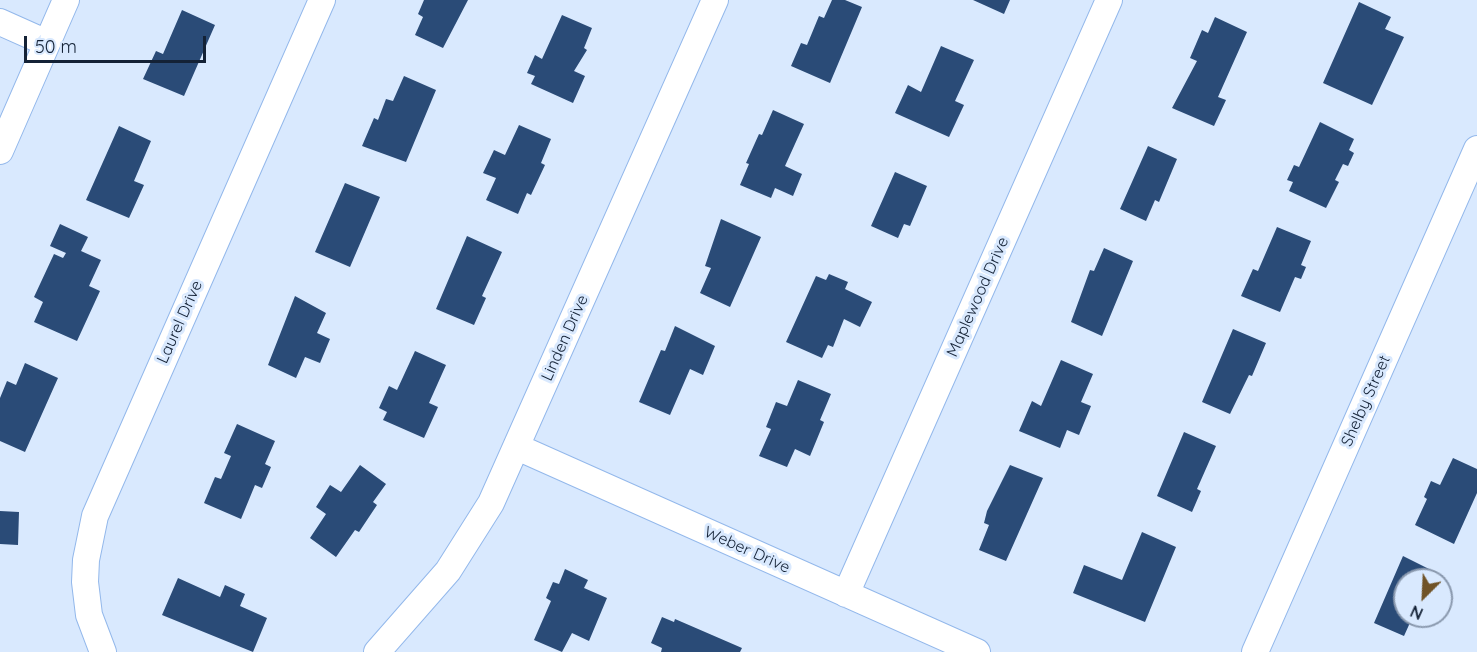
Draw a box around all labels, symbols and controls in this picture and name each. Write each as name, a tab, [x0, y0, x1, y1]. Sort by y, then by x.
scale bar	[27, 24, 208, 62]
text: 50 m	[35, 35, 77, 58]
street label: Maplewood Drive	[943, 234, 1013, 360]
street label: Laurel Drive	[153, 278, 207, 366]
street label: Linden Drive	[538, 292, 592, 384]
street label: Shelby Street	[1337, 352, 1395, 450]
street label: Weber Drive	[701, 523, 793, 577]
north arrow	[1393, 568, 1453, 628]
text: N	[1407, 601, 1426, 624]

